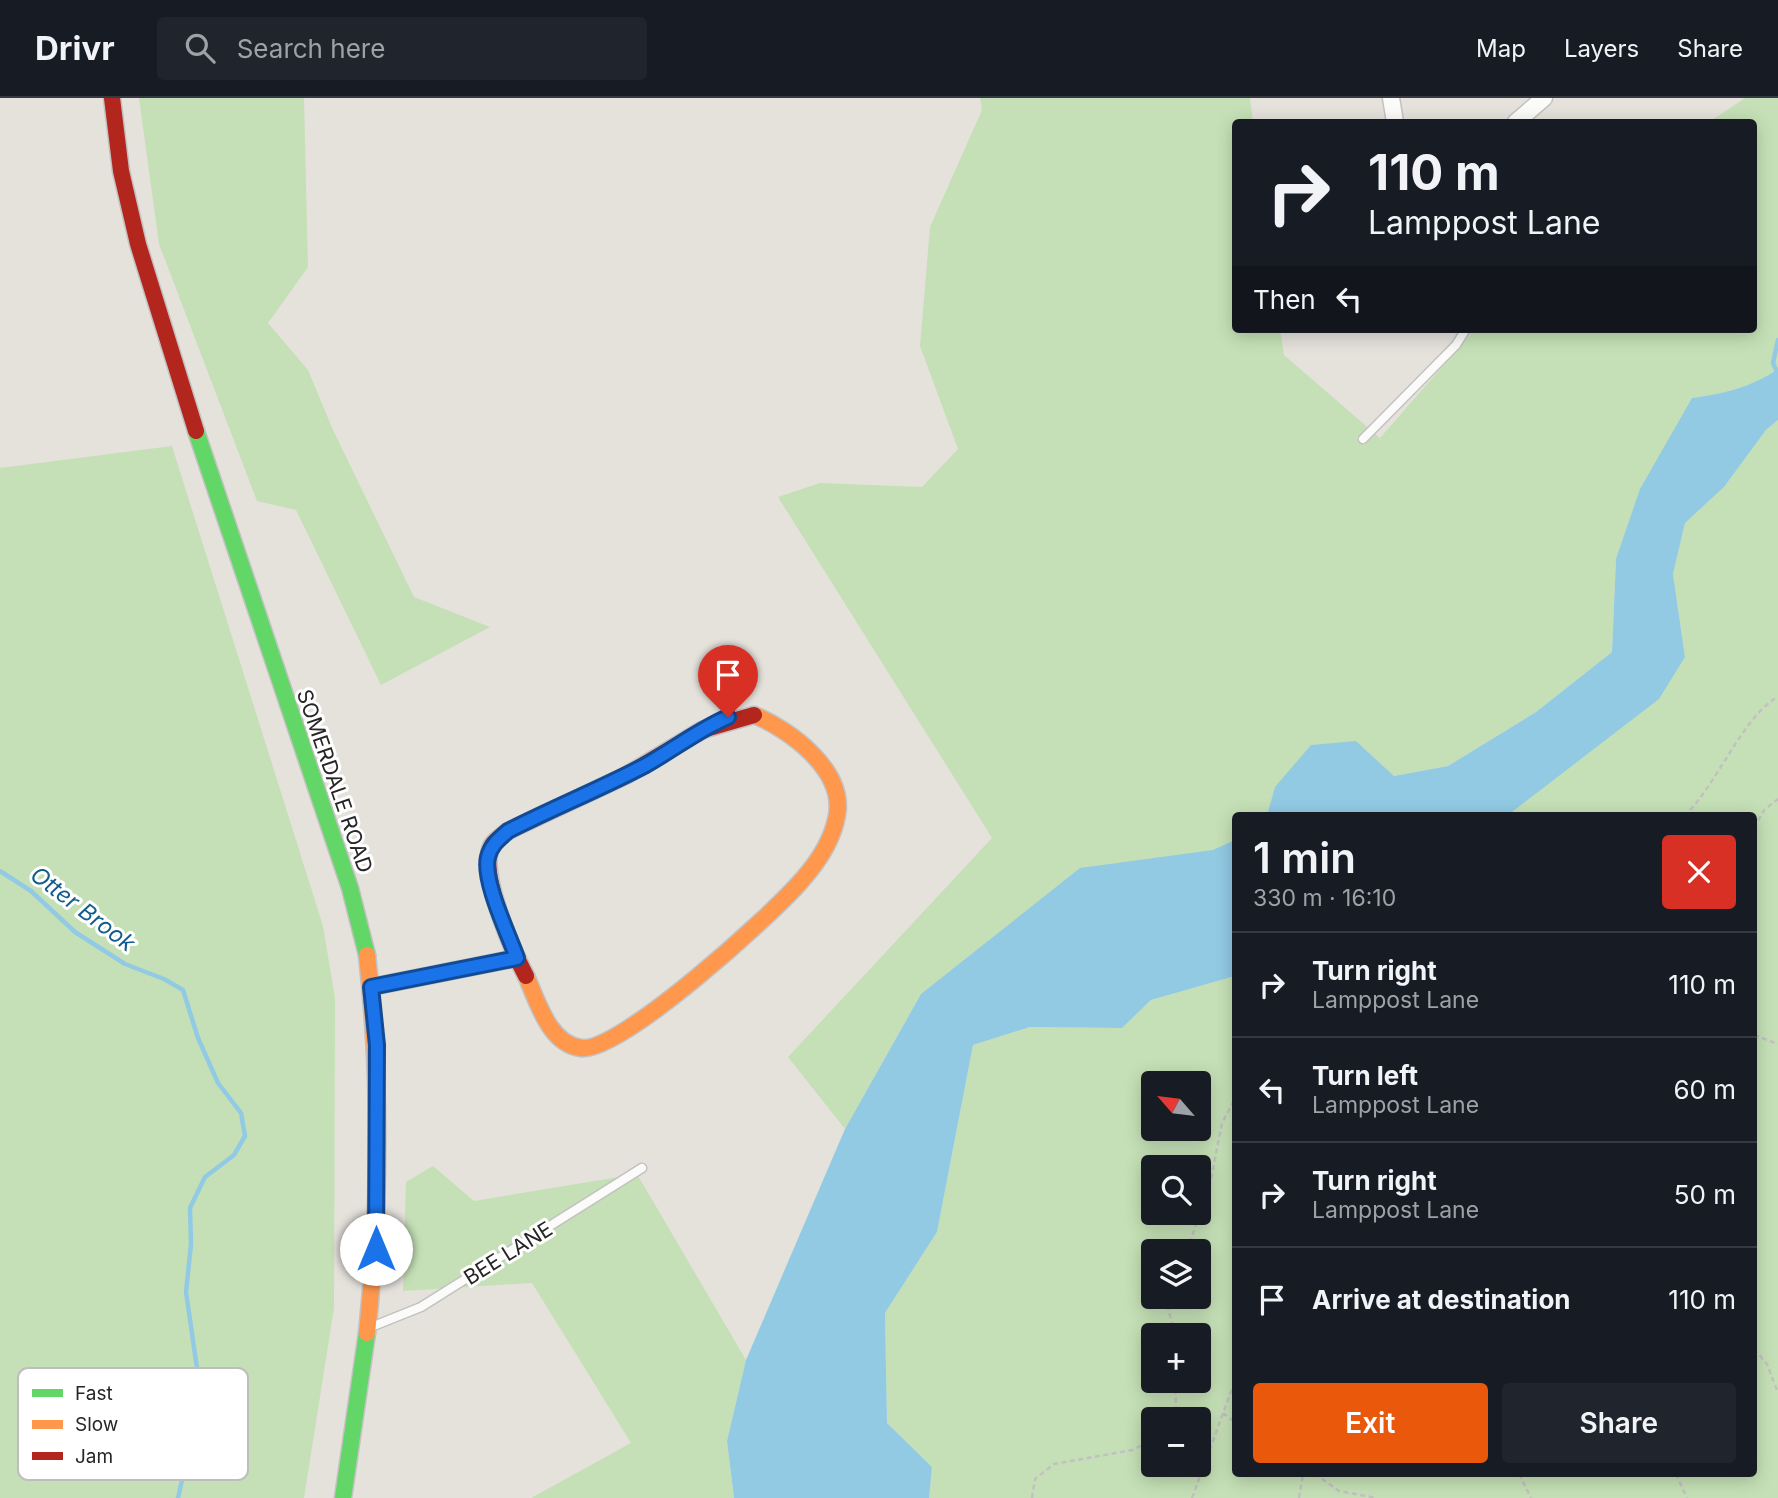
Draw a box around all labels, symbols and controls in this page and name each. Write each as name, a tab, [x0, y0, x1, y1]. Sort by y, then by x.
search box	[157, 17, 647, 80]
text: Drivr	[35, 28, 115, 68]
icon: search	[181, 29, 219, 67]
text: Search here	[237, 33, 385, 64]
text: Map	[1476, 34, 1526, 63]
text: Layers	[1564, 34, 1639, 63]
text: Share	[1677, 34, 1743, 63]
text: 110 m	[1368, 143, 1500, 202]
icon: right	[1253, 147, 1344, 238]
text: Lamppost Lane	[1368, 203, 1600, 242]
icon: left	[1330, 280, 1368, 318]
text: Then	[1253, 284, 1316, 315]
pin	[698, 645, 758, 717]
icon: arrive	[709, 656, 747, 694]
street label: SOMERDALE ROAD	[292, 686, 378, 876]
text: 1 min	[1253, 832, 1356, 883]
button: close	[1662, 835, 1736, 909]
water label: Otter Brook	[25, 861, 141, 958]
text: 330 m · 16:10	[1253, 884, 1396, 912]
text: Turn right	[1312, 955, 1437, 986]
icon: right	[1253, 966, 1291, 1004]
text: 110 m	[1668, 969, 1736, 1000]
text: Lamppost Lane	[1312, 986, 1479, 1014]
text: Turn left	[1312, 1060, 1418, 1091]
north arrow	[1141, 1071, 1211, 1141]
map controls	[1141, 1071, 1211, 1477]
icon: left	[1253, 1071, 1291, 1109]
text: 60 m	[1673, 1074, 1736, 1105]
text: Lamppost Lane	[1312, 1091, 1479, 1119]
button: search	[1141, 1155, 1211, 1225]
text: Turn right	[1312, 1165, 1437, 1196]
icon: right	[1253, 1176, 1291, 1214]
text: 50 m	[1674, 1179, 1736, 1210]
text: Lamppost Lane	[1312, 1196, 1479, 1224]
position arrow	[339, 1212, 413, 1286]
street label: BEE LANE	[459, 1216, 557, 1290]
button: layers	[1141, 1239, 1211, 1309]
icon: arrive	[1253, 1281, 1291, 1319]
text: Arrive at destination	[1312, 1284, 1571, 1315]
text: 110 m	[1668, 1284, 1736, 1315]
button: +	[1141, 1323, 1211, 1393]
legend	[18, 1368, 248, 1480]
text: Fast	[75, 1382, 113, 1405]
button: Exit	[1253, 1383, 1488, 1463]
button: Share	[1502, 1383, 1736, 1463]
button: −	[1141, 1407, 1211, 1477]
text: Slow	[75, 1413, 118, 1436]
text: Jam	[75, 1445, 113, 1468]

